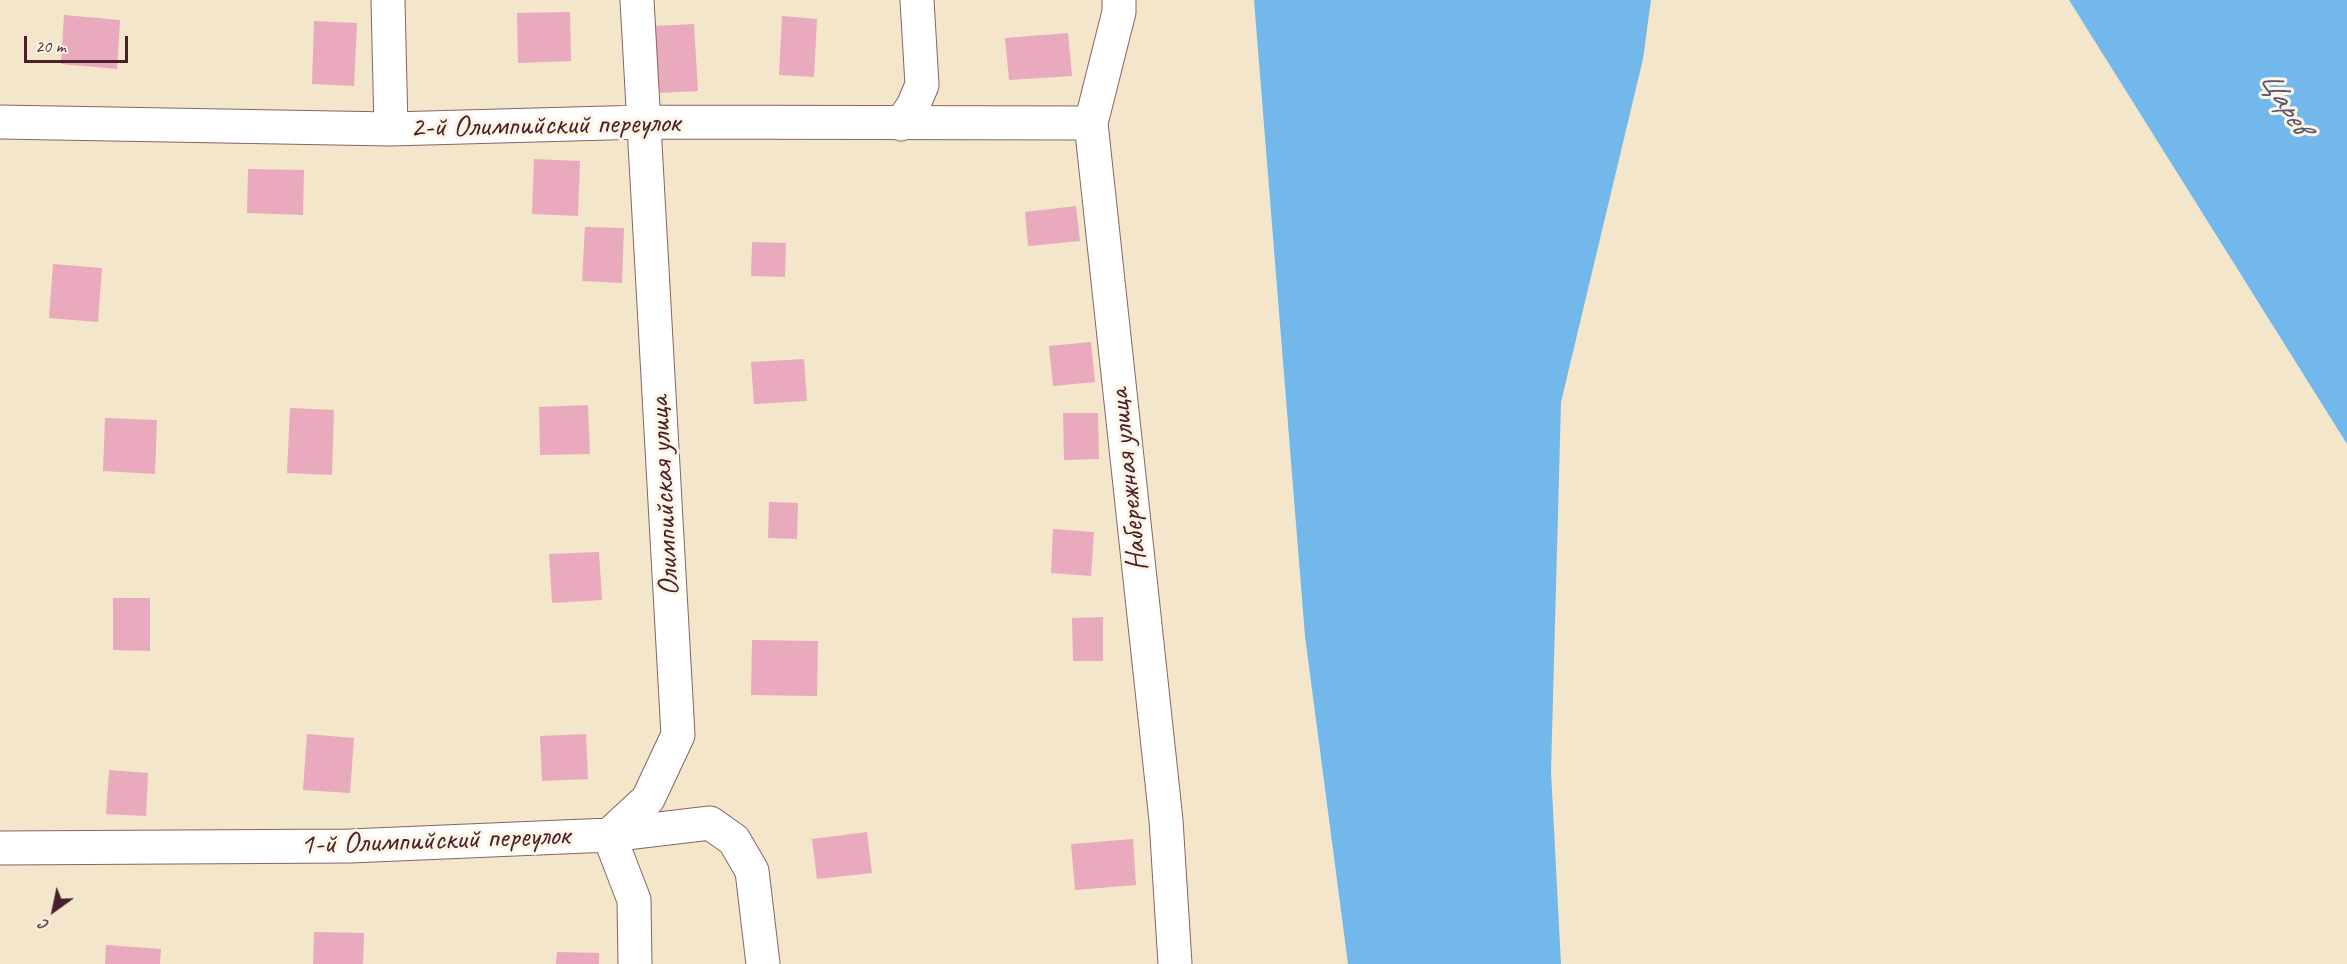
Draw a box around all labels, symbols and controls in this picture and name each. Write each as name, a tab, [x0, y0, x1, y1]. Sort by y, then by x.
scale bar	[27, 24, 130, 62]
text: 20 m	[35, 35, 66, 57]
water label: Царев	[2250, 64, 2318, 140]
street label: 2-й Олимпийский переулок	[410, 106, 680, 146]
street label: Набережная улица	[1102, 387, 1156, 573]
street label: Олимпийская улица	[642, 395, 688, 597]
street label: 1-й Олимпийский переулок	[300, 818, 570, 864]
north arrow	[24, 880, 84, 940]
text: С	[35, 915, 53, 936]

